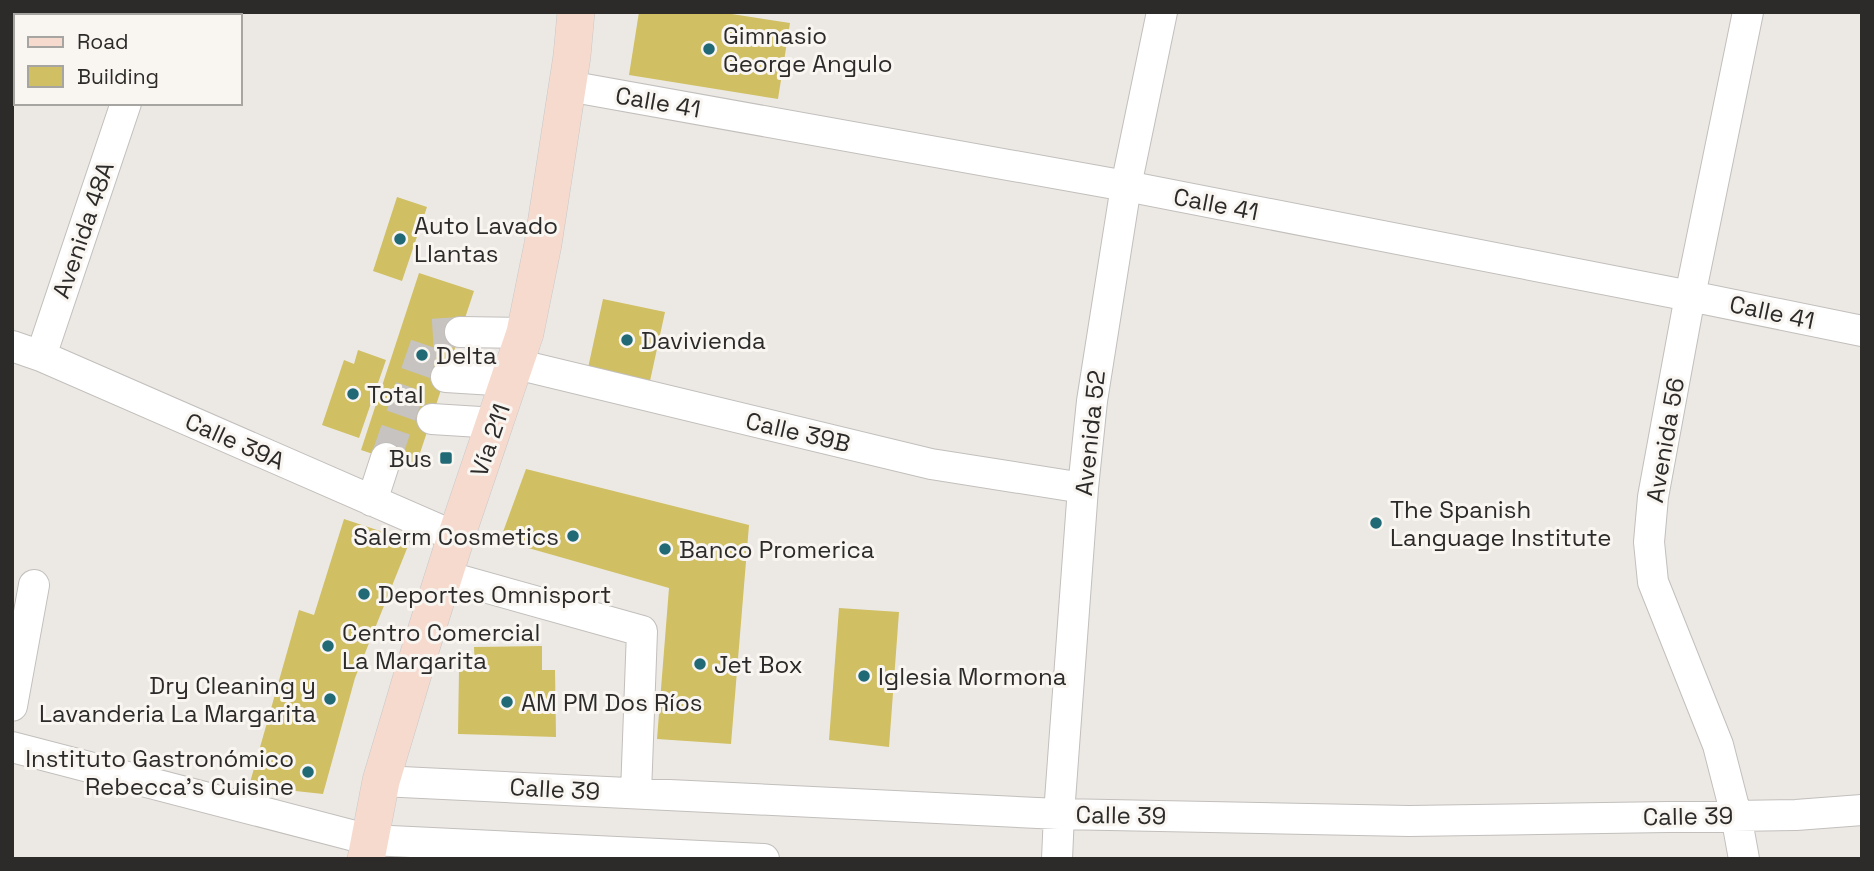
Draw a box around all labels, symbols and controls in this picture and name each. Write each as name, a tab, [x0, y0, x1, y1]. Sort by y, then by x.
legend	[14, 14, 242, 105]
place label: Gimnasio George Angulo	[723, 20, 893, 79]
text: Road	[77, 28, 129, 55]
marker: Gimnasio George Angulo	[701, 41, 717, 57]
text: Building	[77, 63, 159, 90]
street label: Calle 41	[613, 79, 703, 125]
street label: Avenida 48A	[45, 158, 121, 302]
street label: Calle 41	[1171, 181, 1261, 227]
place label: Auto Lavado Llantas	[414, 210, 558, 269]
marker: Auto Lavado Llantas	[392, 231, 408, 247]
street label: Calle 41	[1727, 288, 1817, 336]
place label: Davivienda	[641, 325, 766, 356]
marker: Davivienda	[619, 332, 635, 348]
place label: Delta	[436, 340, 497, 371]
marker: Delta	[414, 347, 430, 363]
street label: Avenida 52	[1068, 369, 1112, 497]
street label: Avenida 56	[1639, 375, 1691, 505]
place label: Total	[367, 379, 424, 410]
marker: Total	[345, 386, 361, 402]
street label: Vía 211	[463, 399, 517, 481]
street label: Calle 39A	[180, 405, 290, 477]
street label: Calle 39B	[743, 405, 853, 459]
place label: Bus	[389, 443, 432, 474]
marker: Bus	[438, 450, 454, 466]
place label: The Spanish Language Institute	[1390, 494, 1611, 553]
marker: The Spanish Language Institute	[1368, 515, 1384, 531]
place label: Salerm Cosmetics	[353, 521, 559, 552]
marker: Salerm Cosmetics	[565, 528, 581, 544]
place label: Banco Promerica	[679, 534, 875, 565]
marker: Banco Promerica	[657, 541, 673, 557]
place label: Deportes Omnisport	[378, 579, 611, 610]
marker: Deportes Omnisport	[356, 586, 372, 602]
place label: Centro Comercial La Margarita	[342, 617, 540, 676]
marker: Centro Comercial La Margarita	[320, 638, 336, 654]
place label: Jet Box	[714, 649, 803, 680]
marker: Jet Box	[692, 656, 708, 672]
place label: Iglesia Mormona	[878, 661, 1067, 692]
marker: Iglesia Mormona	[856, 668, 872, 684]
place label: Dry Cleaning y Lavanderia La Margarita	[39, 670, 316, 729]
place label: AM PM Dos Ríos	[521, 687, 702, 718]
marker: Dry Cleaning y Lavanderia La Margarita	[322, 691, 338, 707]
marker: AM PM Dos Ríos	[499, 694, 515, 710]
place label: Instituto Gastronómico Rebecca's Cuisine	[25, 743, 294, 802]
marker: Instituto Gastronómico Rebecca's Cuisine	[300, 764, 316, 780]
street label: Calle 39	[509, 771, 601, 807]
street label: Calle 39	[1075, 799, 1167, 831]
street label: Calle 39	[1642, 800, 1734, 832]

